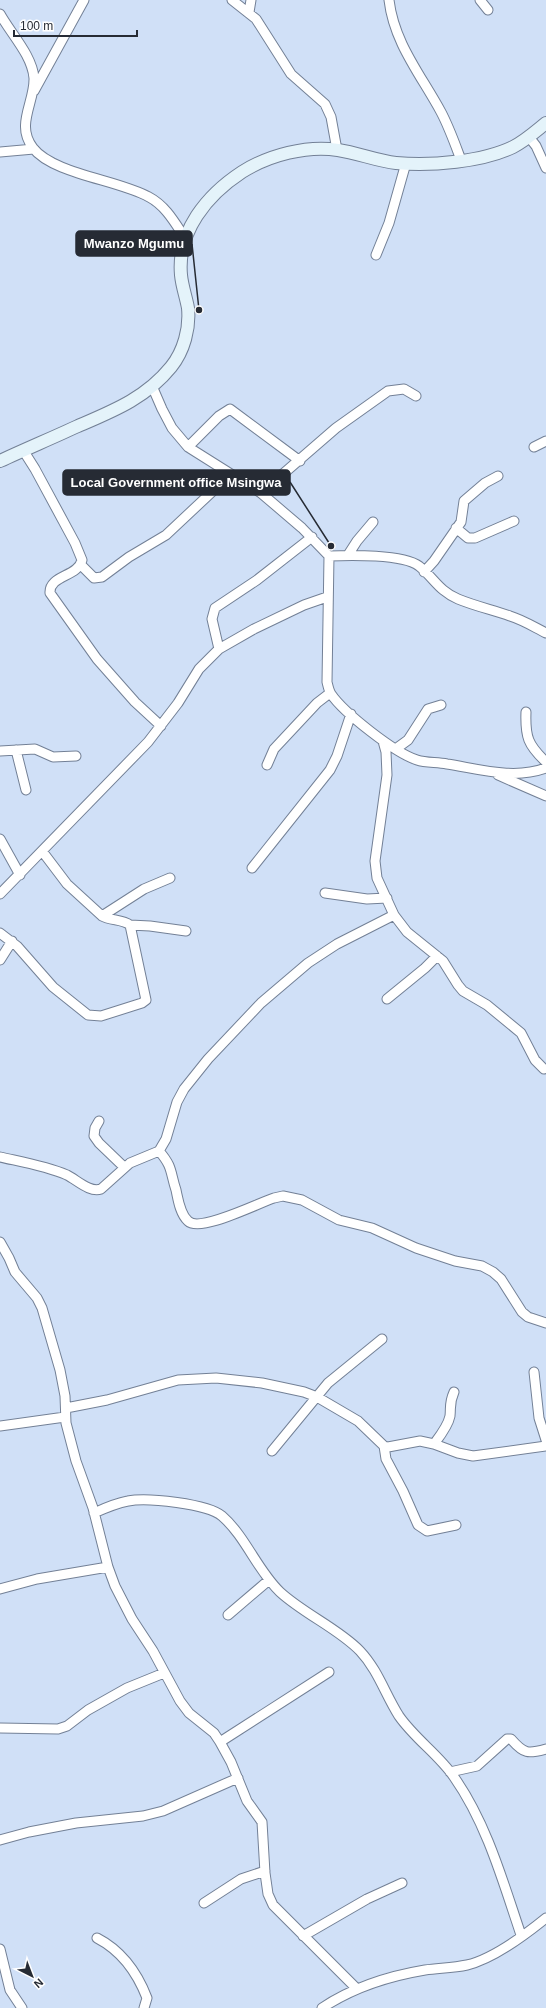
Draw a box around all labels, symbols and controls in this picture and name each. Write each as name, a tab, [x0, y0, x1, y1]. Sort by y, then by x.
scale bar	[14, 12, 137, 38]
text: 100 m	[20, 19, 53, 33]
callout: Mwanzo Mgumu	[76, 231, 192, 256]
text: Mwanzo Mgumu	[84, 236, 184, 251]
callout: Local Government office Msingwa	[63, 470, 290, 495]
text: Local Government office Msingwa	[71, 475, 282, 490]
north arrow	[12, 1956, 52, 1996]
text: N	[32, 1976, 46, 1991]

